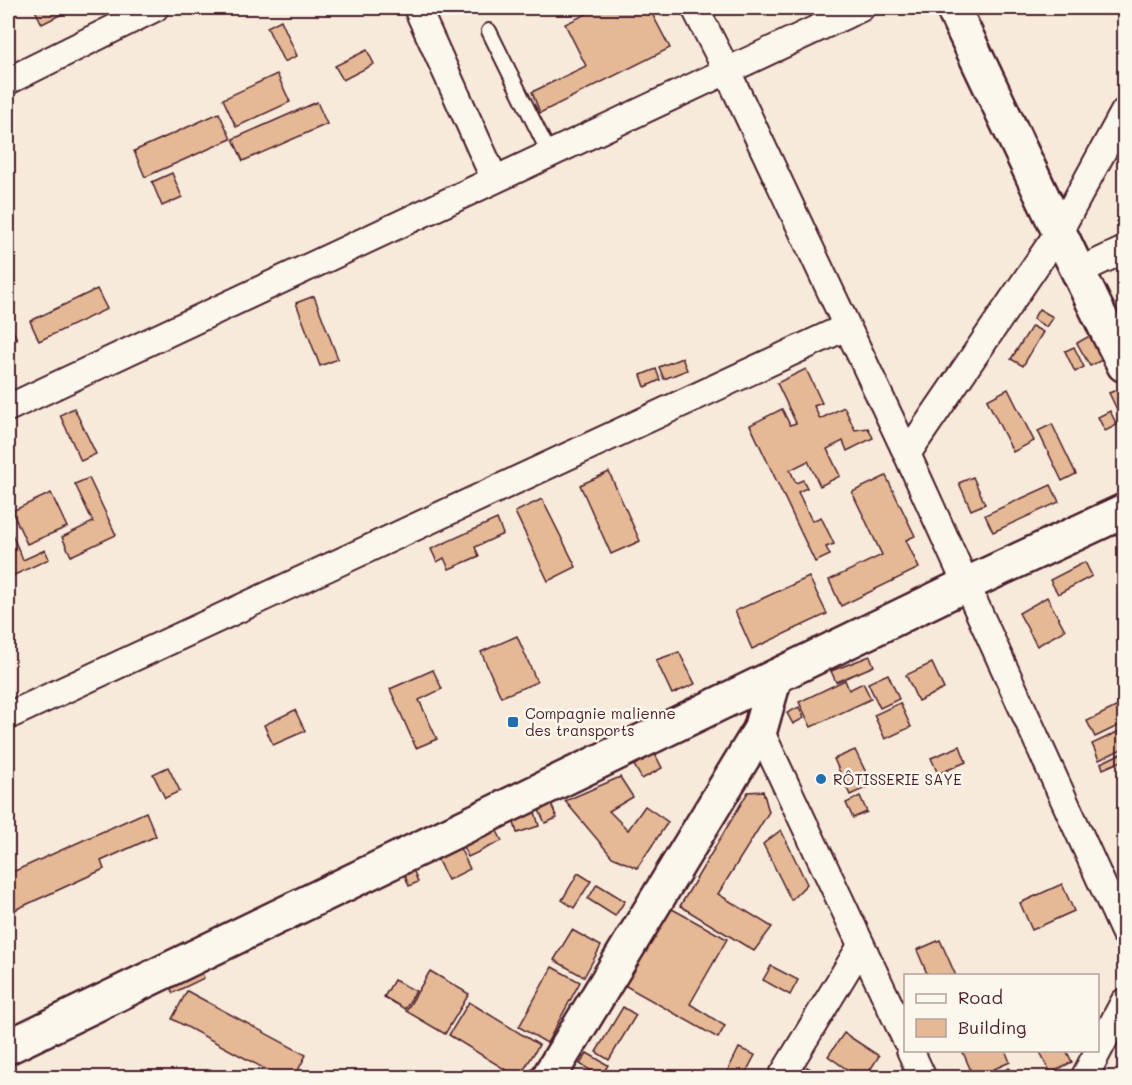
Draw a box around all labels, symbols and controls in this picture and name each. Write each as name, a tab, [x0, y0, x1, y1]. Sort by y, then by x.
place label: Compagnie malienne des transports	[525, 703, 676, 740]
marker: Compagnie malienne des transports	[506, 715, 520, 729]
place label: RÔTISSERIE SAYE	[833, 769, 962, 789]
marker: RÔTISSERIE SAYE	[814, 772, 828, 786]
legend	[904, 974, 1099, 1052]
text: Road	[958, 985, 1003, 1009]
text: Building	[958, 1015, 1026, 1039]

